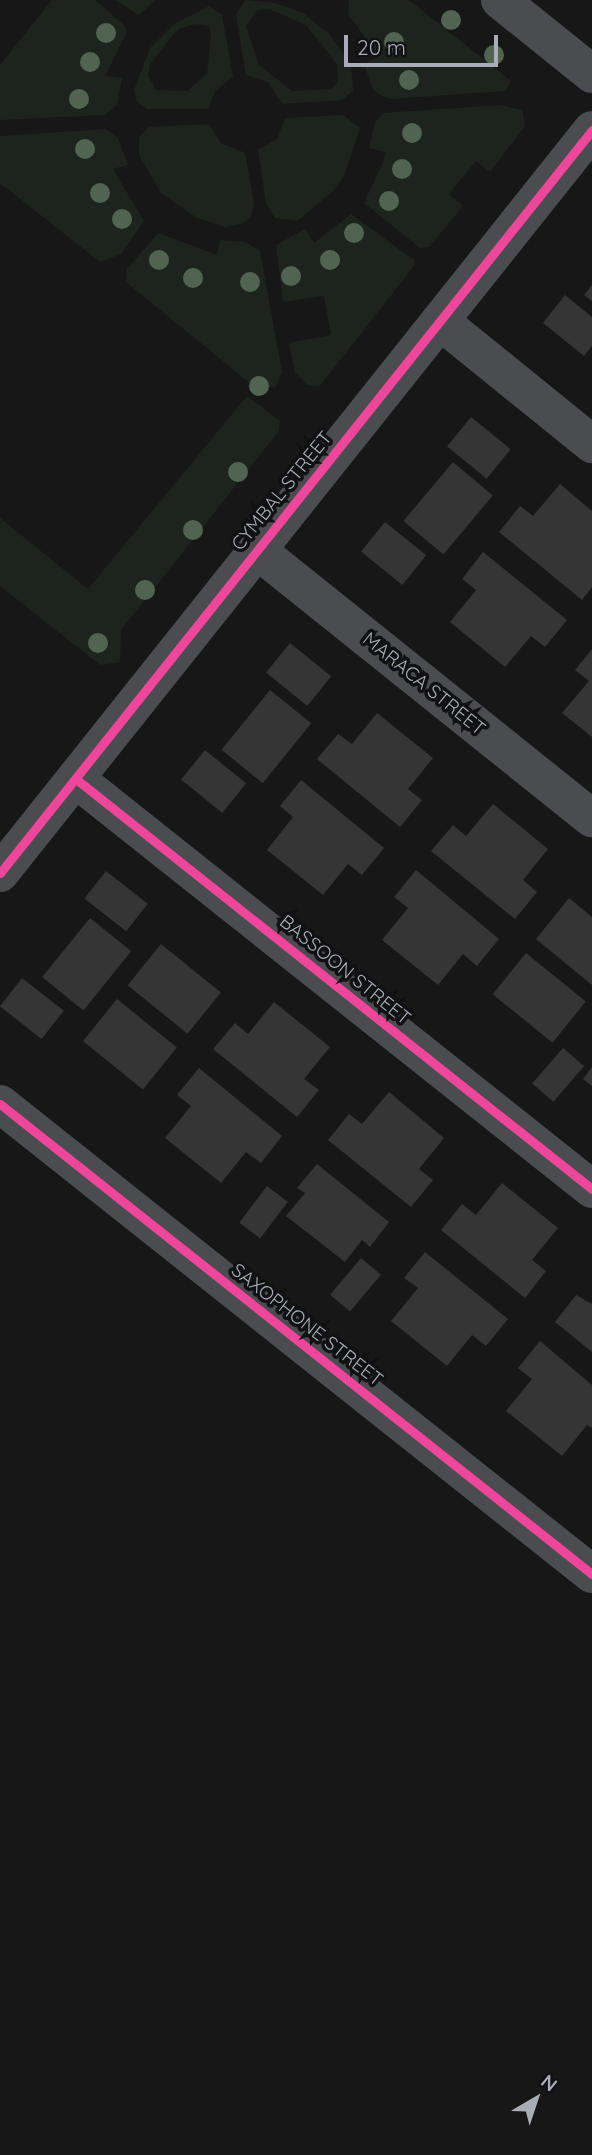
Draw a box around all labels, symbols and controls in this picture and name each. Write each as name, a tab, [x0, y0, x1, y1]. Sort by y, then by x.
scale bar	[347, 21, 501, 65]
text: 20 m	[357, 34, 406, 60]
street label: CYMBAL STREET	[227, 427, 337, 555]
street label: MARACA STREET	[358, 628, 490, 740]
street label: BASSOON STREET	[275, 910, 415, 1030]
street label: SAXOPHONE STREET	[227, 1259, 387, 1391]
north arrow	[501, 2064, 571, 2134]
text: N	[536, 2069, 562, 2096]

